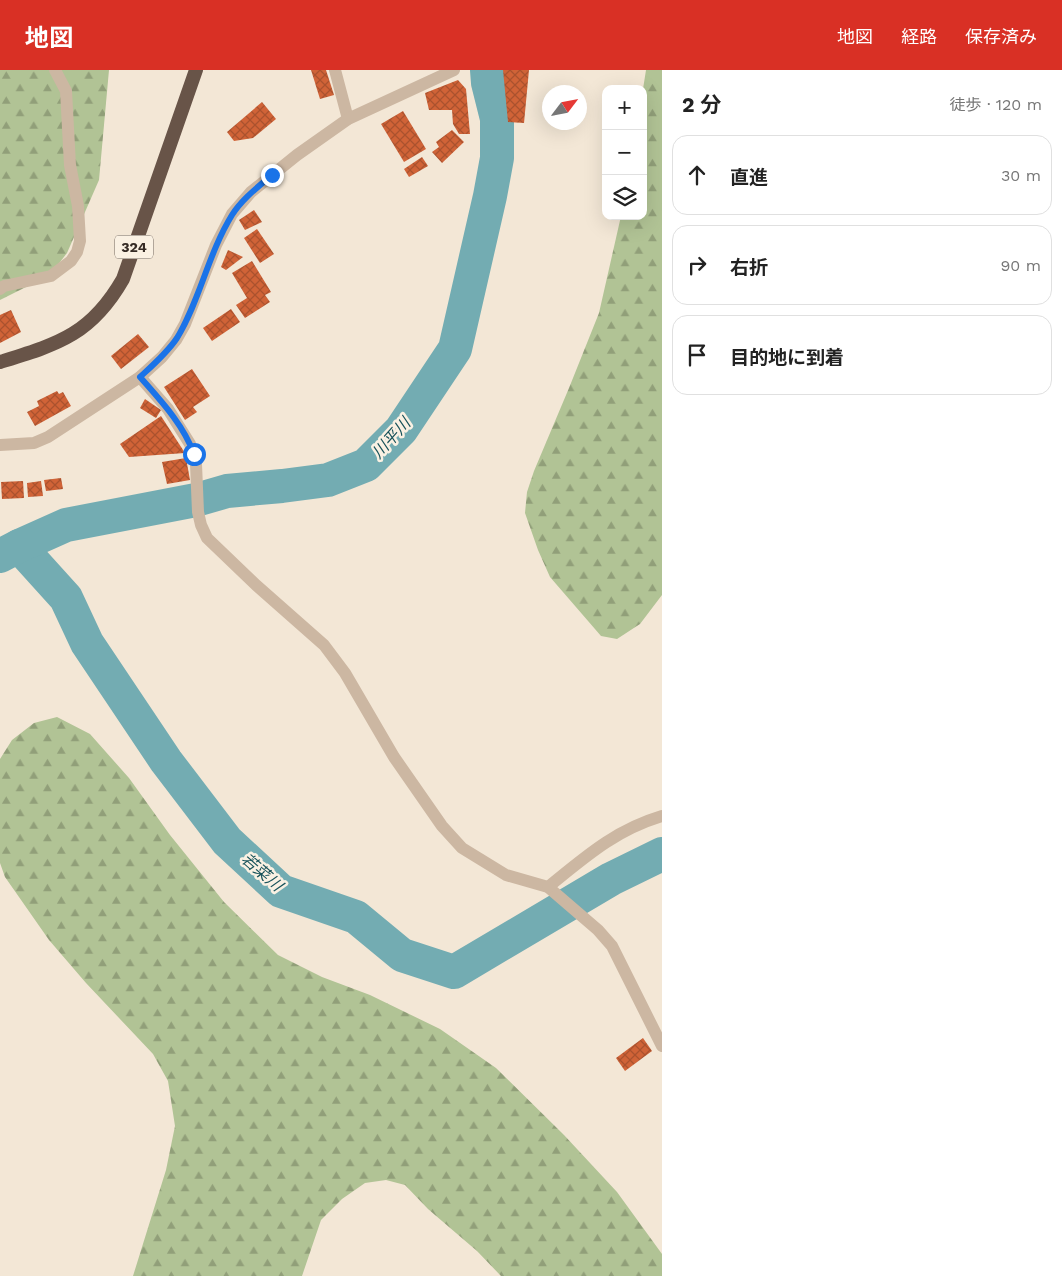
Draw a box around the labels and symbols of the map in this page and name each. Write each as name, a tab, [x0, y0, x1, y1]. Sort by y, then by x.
north arrow	[542, 85, 587, 130]
route end	[261, 164, 284, 187]
road number: 324	[115, 236, 153, 258]
water label: 川平川	[368, 412, 415, 462]
route start	[183, 443, 206, 466]
water label: 若菜川	[238, 849, 288, 896]

